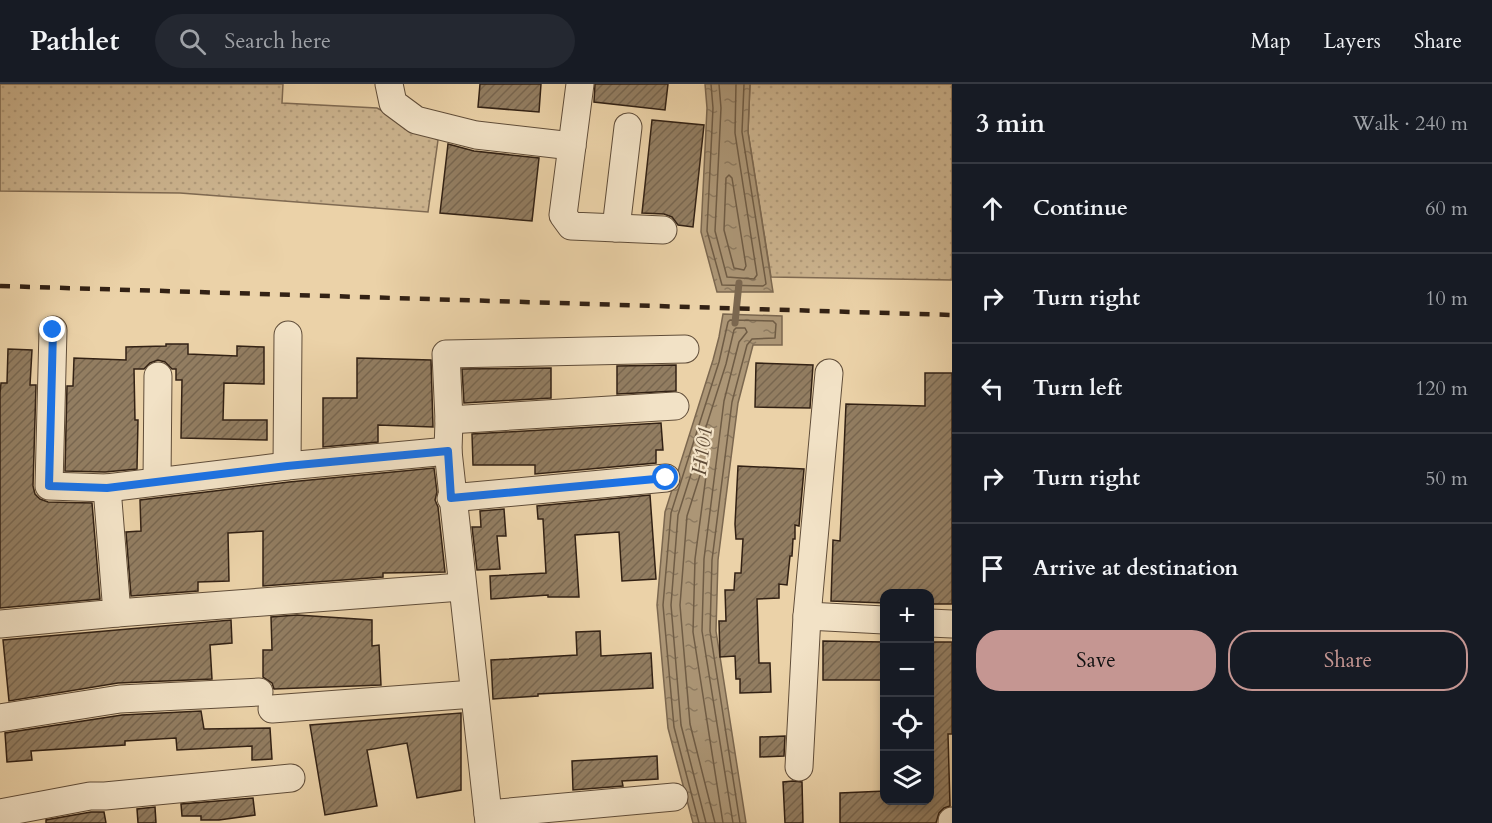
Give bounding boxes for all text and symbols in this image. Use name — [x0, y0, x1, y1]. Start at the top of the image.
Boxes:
search box — [155, 14, 575, 68]
text: Pathlet — [30, 22, 119, 60]
icon: search — [176, 25, 209, 58]
text: Search here — [224, 26, 331, 56]
text: Map — [1251, 27, 1291, 56]
text: Layers — [1324, 27, 1381, 56]
text: Share — [1414, 27, 1462, 56]
text: 3 min — [976, 106, 1045, 141]
text: Walk · 240 m — [1353, 110, 1468, 137]
icon: ahead — [976, 192, 1009, 225]
text: Continue — [1033, 193, 1128, 223]
text: 60 m — [1425, 195, 1468, 222]
icon: right — [976, 282, 1009, 315]
text: Turn right — [1033, 283, 1140, 313]
text: 10 m — [1425, 285, 1468, 312]
route end — [39, 316, 65, 342]
icon: left — [976, 372, 1009, 405]
text: Turn left — [1033, 373, 1122, 403]
text: 120 m — [1415, 375, 1468, 402]
water label: H101 — [685, 425, 720, 477]
icon: right — [976, 462, 1009, 495]
text: Turn right — [1033, 463, 1140, 493]
route start — [652, 464, 678, 490]
text: 50 m — [1425, 465, 1468, 492]
icon: arrive — [976, 552, 1009, 585]
text: Arrive at destination — [1033, 553, 1238, 583]
map controls — [880, 589, 934, 805]
button: + — [880, 589, 934, 643]
button: Save — [976, 630, 1216, 691]
button: Share — [1228, 630, 1468, 691]
button: − — [880, 643, 934, 697]
button: locate — [880, 697, 934, 751]
button: layers — [880, 751, 934, 805]

